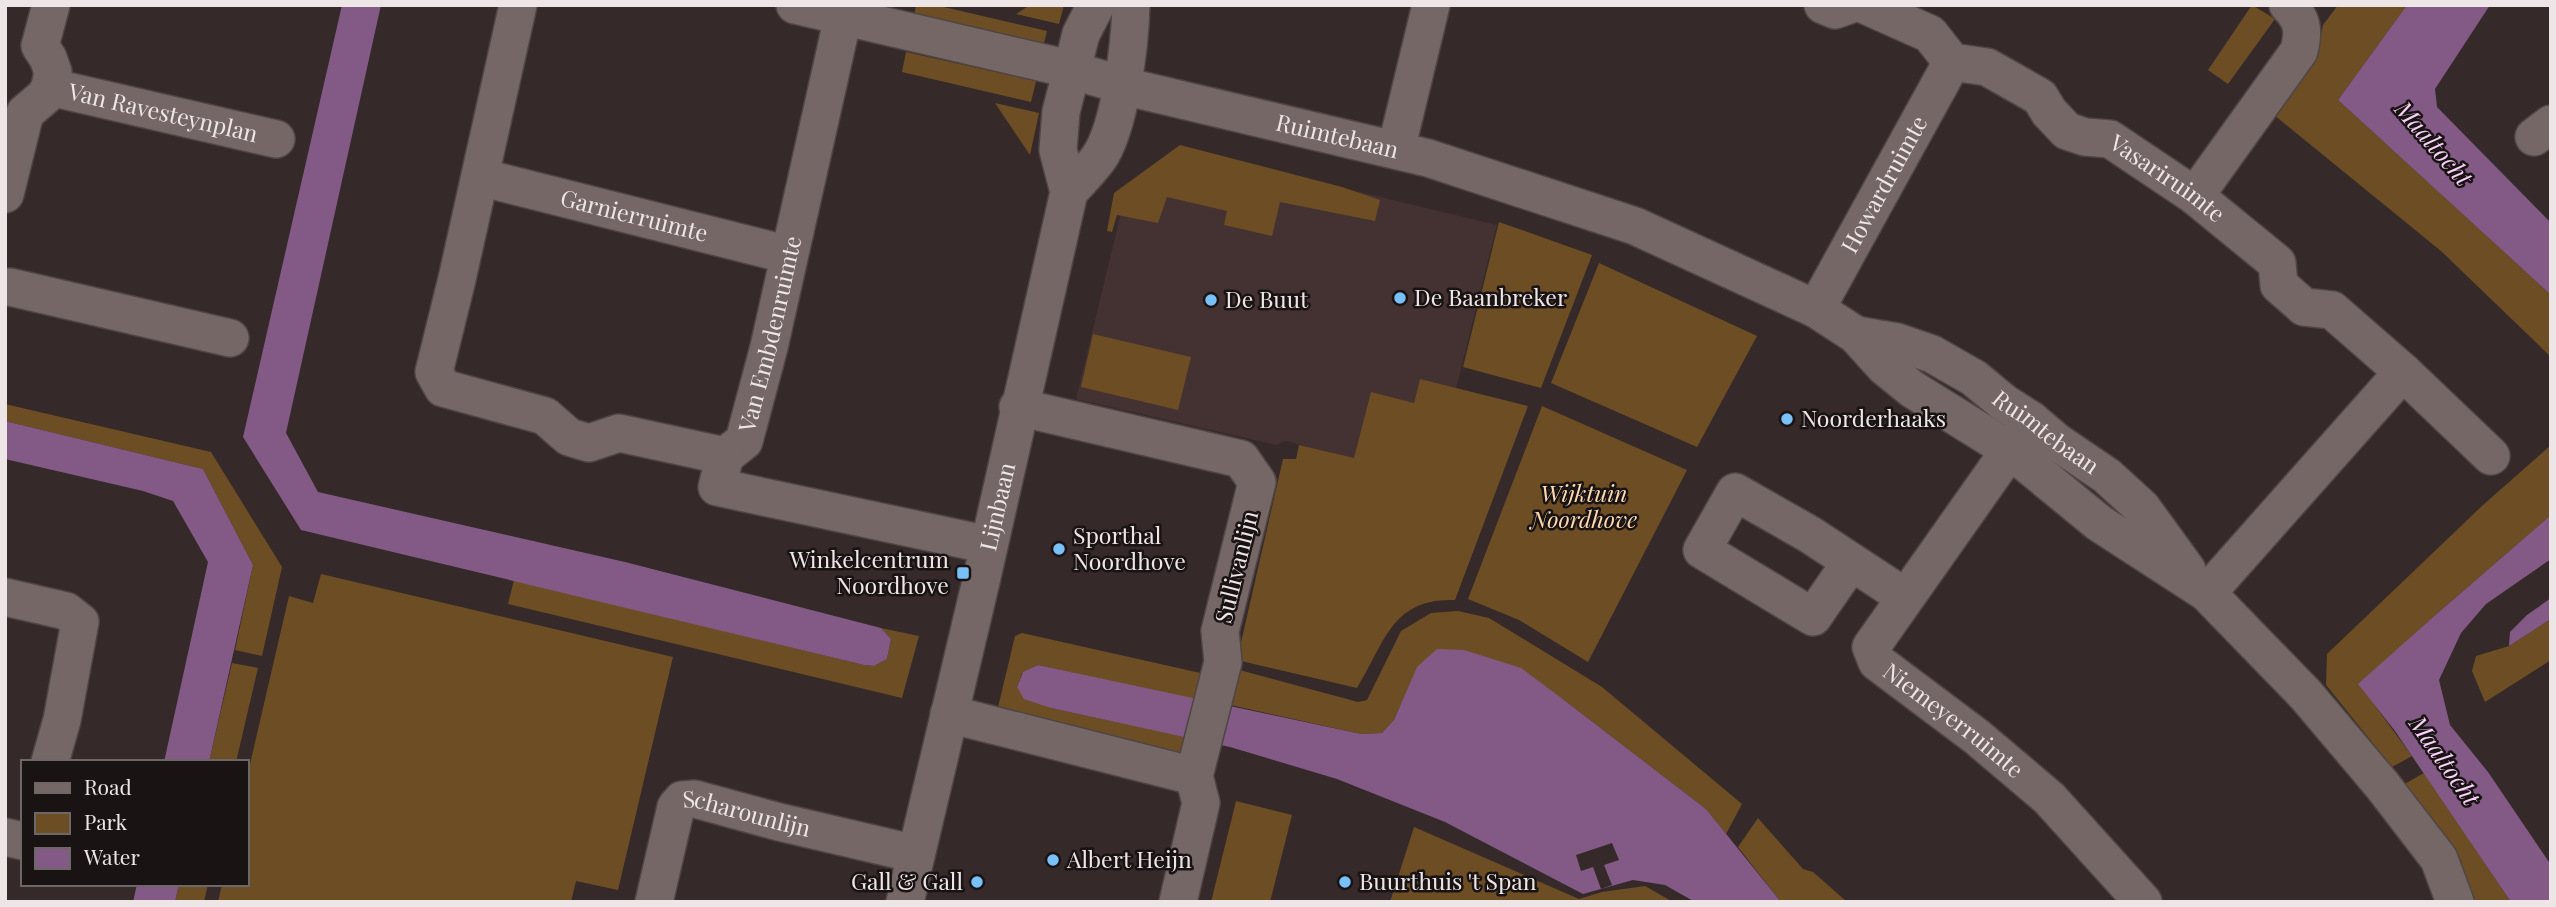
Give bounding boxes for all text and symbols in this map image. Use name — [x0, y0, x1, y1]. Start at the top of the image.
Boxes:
street label: Van Ravesteynplan — [65, 75, 261, 148]
water label: Maaltocht — [2388, 93, 2481, 193]
street label: Ruimtebaan — [1273, 106, 1402, 165]
street label: Howardruimte — [1833, 110, 1933, 258]
street label: Vasariruimte — [2103, 126, 2232, 228]
street label: Garnierruimte — [558, 181, 711, 248]
street label: Van Embdenruimte — [730, 233, 807, 436]
place label: De Baanbreker — [1414, 281, 1567, 312]
place label: De Buut — [1225, 283, 1309, 314]
marker: De Baanbreker — [1392, 290, 1408, 306]
marker: De Buut — [1203, 292, 1219, 308]
street label: Ruimtebaan — [1986, 382, 2106, 480]
place label: Noorderhaaks — [1801, 402, 1946, 433]
marker: Noorderhaaks — [1779, 411, 1795, 427]
street label: Lijnbaan — [971, 459, 1021, 554]
park label: Wijktuin Noordhove — [1529, 477, 1637, 534]
street label: Sullivanlijn — [1207, 507, 1265, 626]
place label: Sporthal Noordhove — [1073, 519, 1186, 576]
marker: Sporthal Noordhove — [1051, 541, 1067, 557]
place label: Winkelcentrum Noordhove — [789, 543, 950, 600]
marker: Winkelcentrum Noordhove — [955, 565, 971, 581]
street label: Niemeyerruimte — [1877, 655, 2031, 784]
water label: Maaltocht — [2402, 708, 2489, 812]
legend — [21, 760, 248, 886]
text: Road — [84, 772, 132, 800]
street label: Scharounlijn — [681, 782, 814, 843]
text: Park — [84, 807, 128, 835]
text: Water — [83, 842, 140, 870]
place label: Albert Heijn — [1066, 843, 1192, 874]
marker: Albert Heijn — [1045, 852, 1061, 868]
place label: Gall & Gall — [851, 865, 963, 896]
place label: Buurthuis 't Span — [1359, 865, 1537, 896]
marker: Gall & Gall — [969, 874, 985, 890]
marker: Buurthuis 't Span — [1337, 874, 1353, 890]

